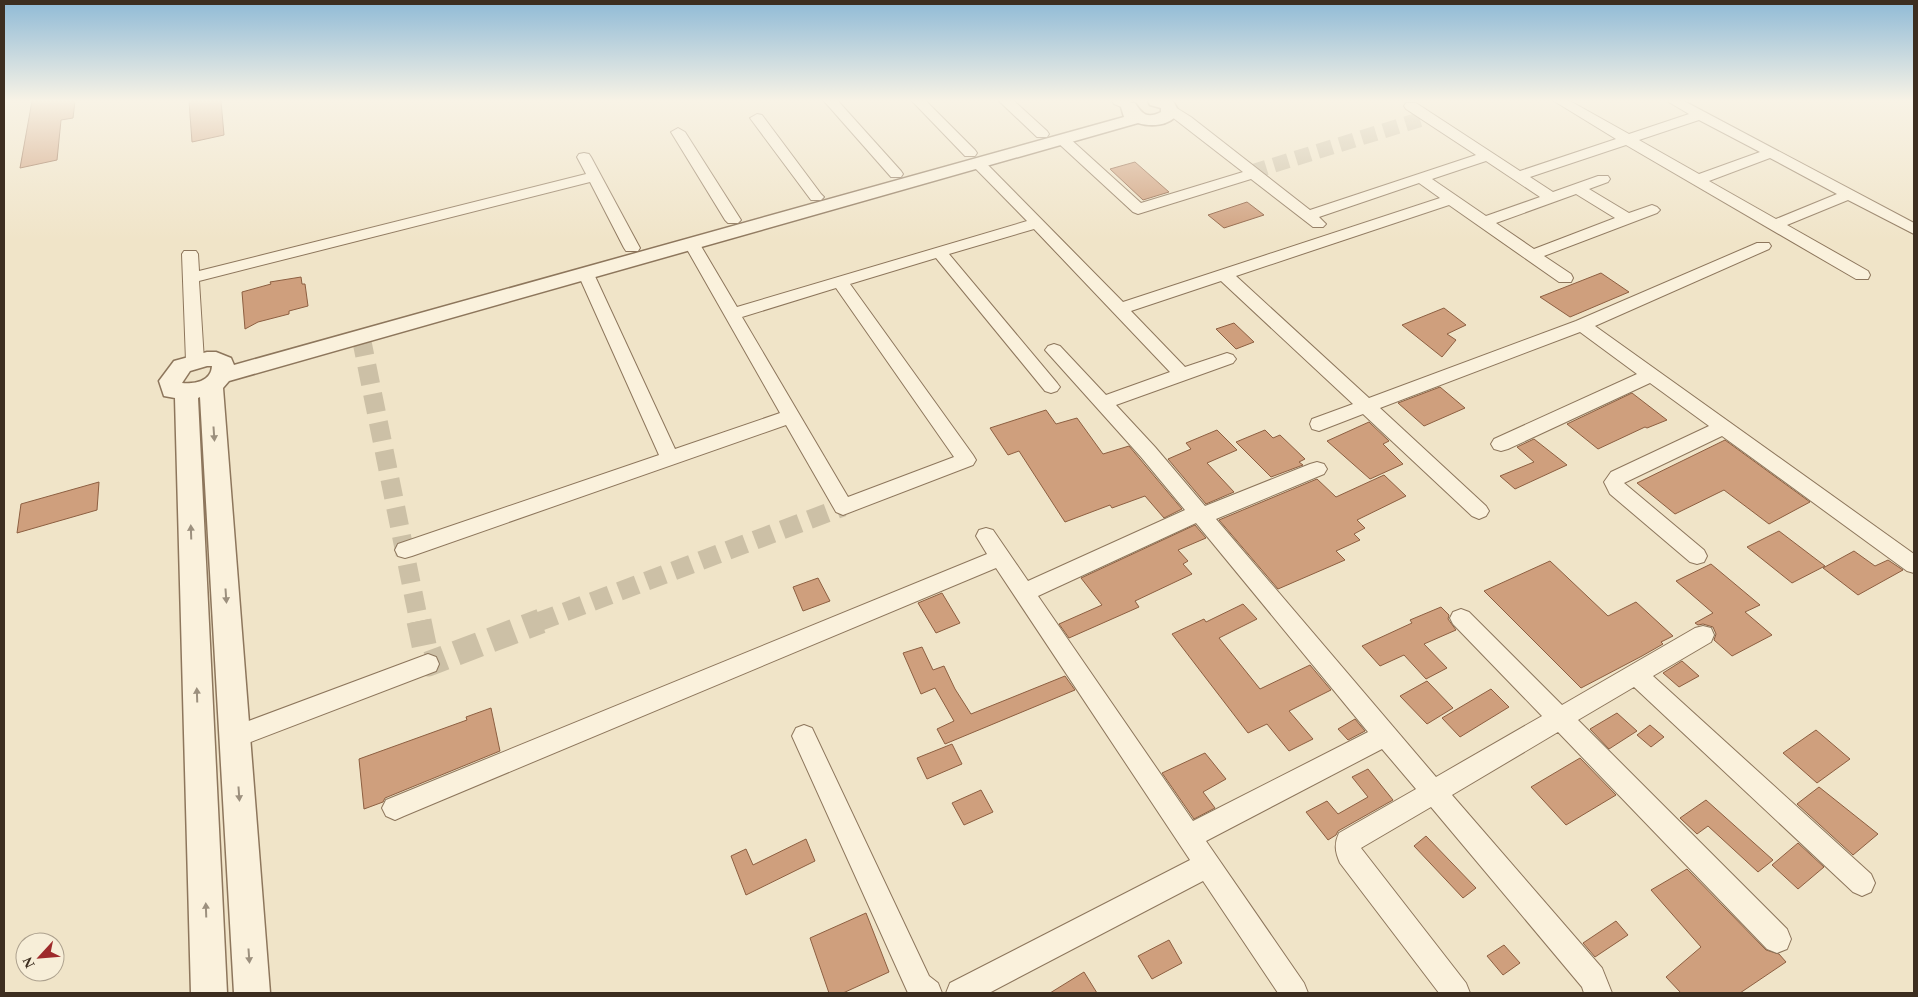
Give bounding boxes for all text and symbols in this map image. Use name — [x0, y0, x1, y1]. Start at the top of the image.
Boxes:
one-way arrow — [211, 427, 219, 443]
one-way arrow — [187, 524, 195, 540]
one-way arrow — [222, 589, 230, 605]
one-way arrow — [193, 686, 201, 702]
one-way arrow — [235, 786, 243, 802]
one-way arrow — [202, 901, 210, 917]
north arrow — [15, 932, 65, 982]
one-way arrow — [246, 948, 254, 964]
text: N — [20, 955, 38, 970]

